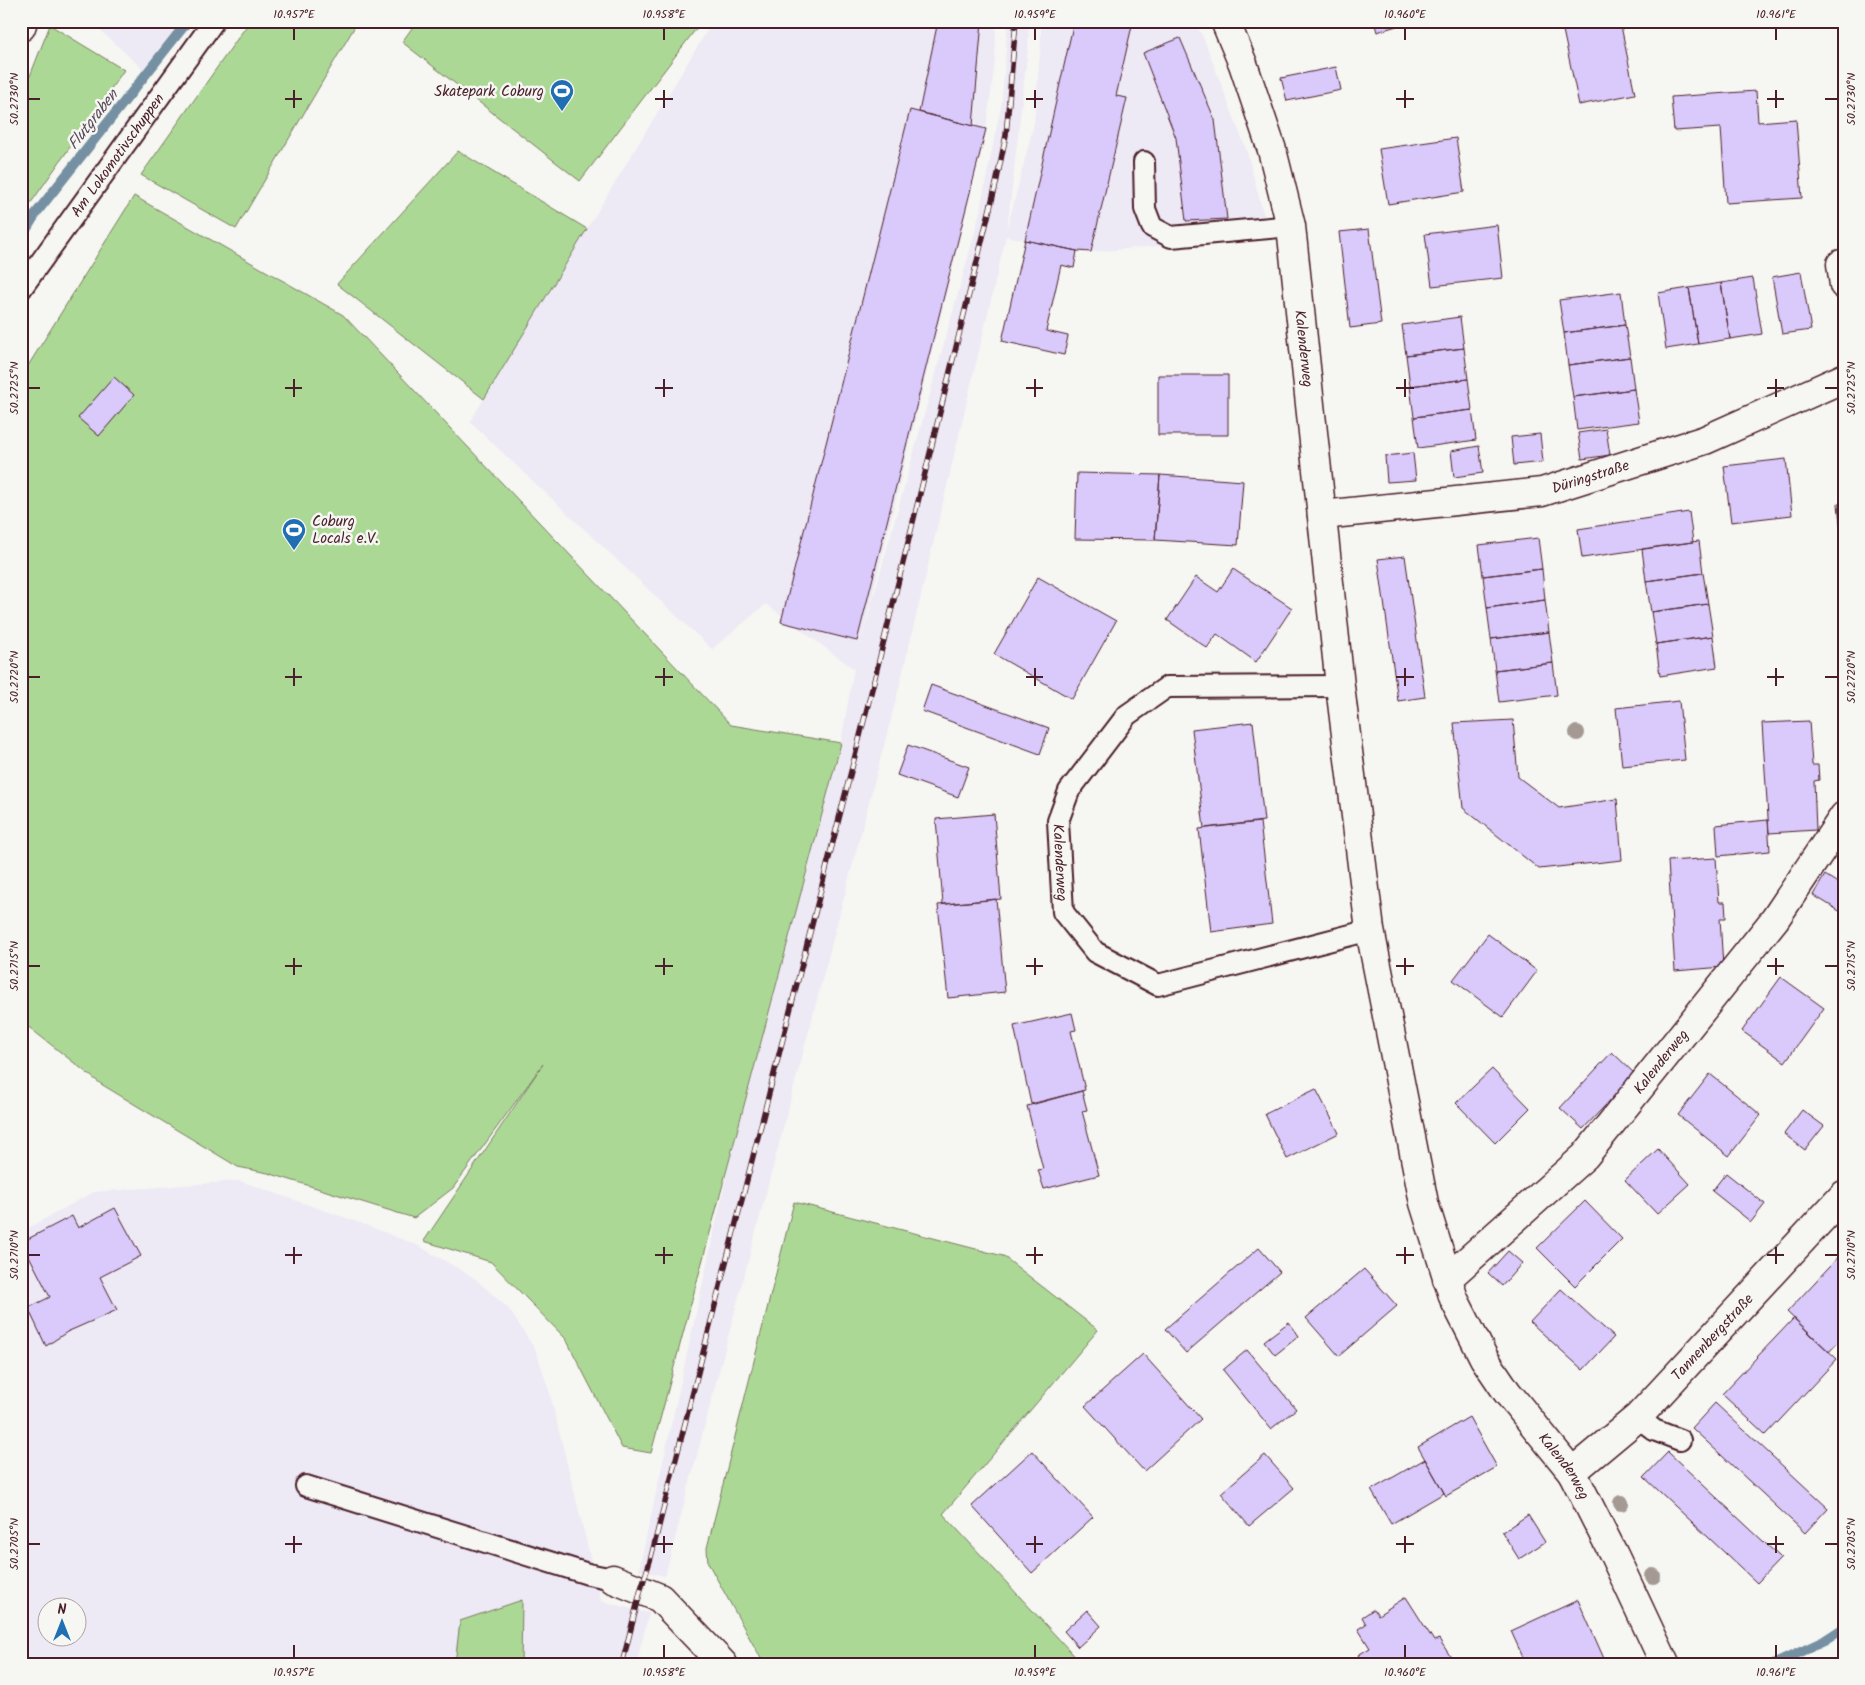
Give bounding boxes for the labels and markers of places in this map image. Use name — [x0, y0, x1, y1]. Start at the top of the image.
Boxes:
sports icon: Skatepark Coburg — [549, 78, 575, 112]
place label: Skatepark Coburg — [434, 80, 544, 104]
place label: Coburg Locals e.V. — [312, 510, 379, 551]
sports icon: Coburg Locals e.V. — [281, 517, 307, 551]

